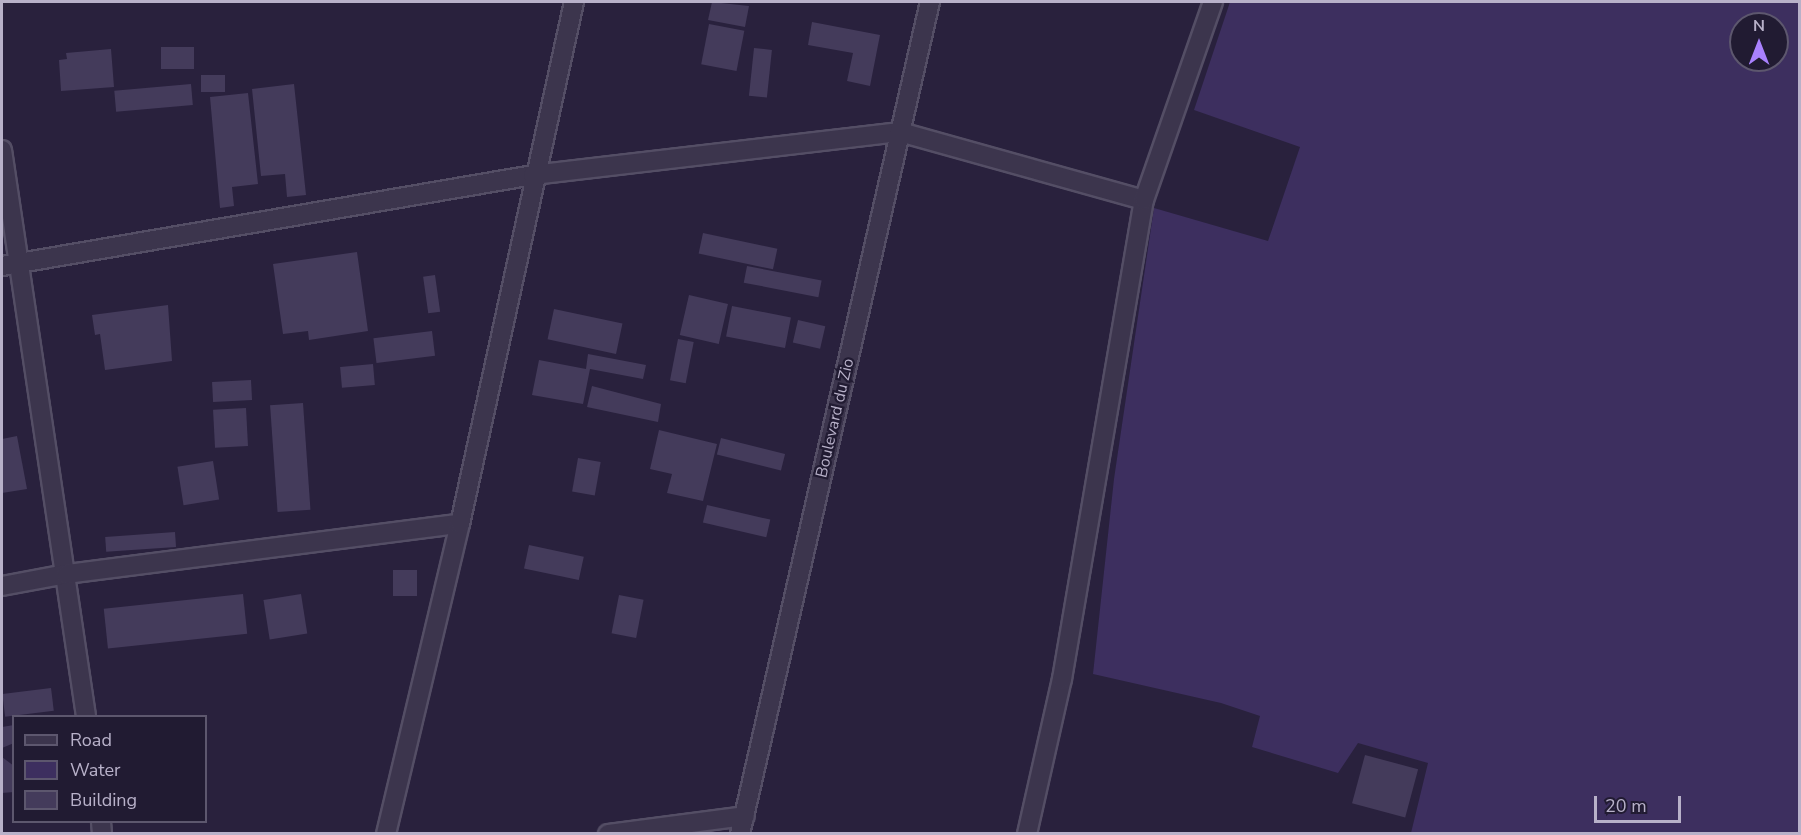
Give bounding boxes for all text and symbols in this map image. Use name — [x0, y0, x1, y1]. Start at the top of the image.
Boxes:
north arrow — [1729, 12, 1789, 72]
text: N — [1753, 15, 1765, 37]
street label: Boulevard du Zio — [812, 356, 858, 480]
legend — [12, 715, 207, 823]
text: Road — [70, 728, 112, 752]
text: Water — [70, 758, 121, 782]
scale bar — [1597, 784, 1684, 822]
text: Building — [70, 788, 137, 812]
text: 20 m — [1605, 794, 1647, 818]

